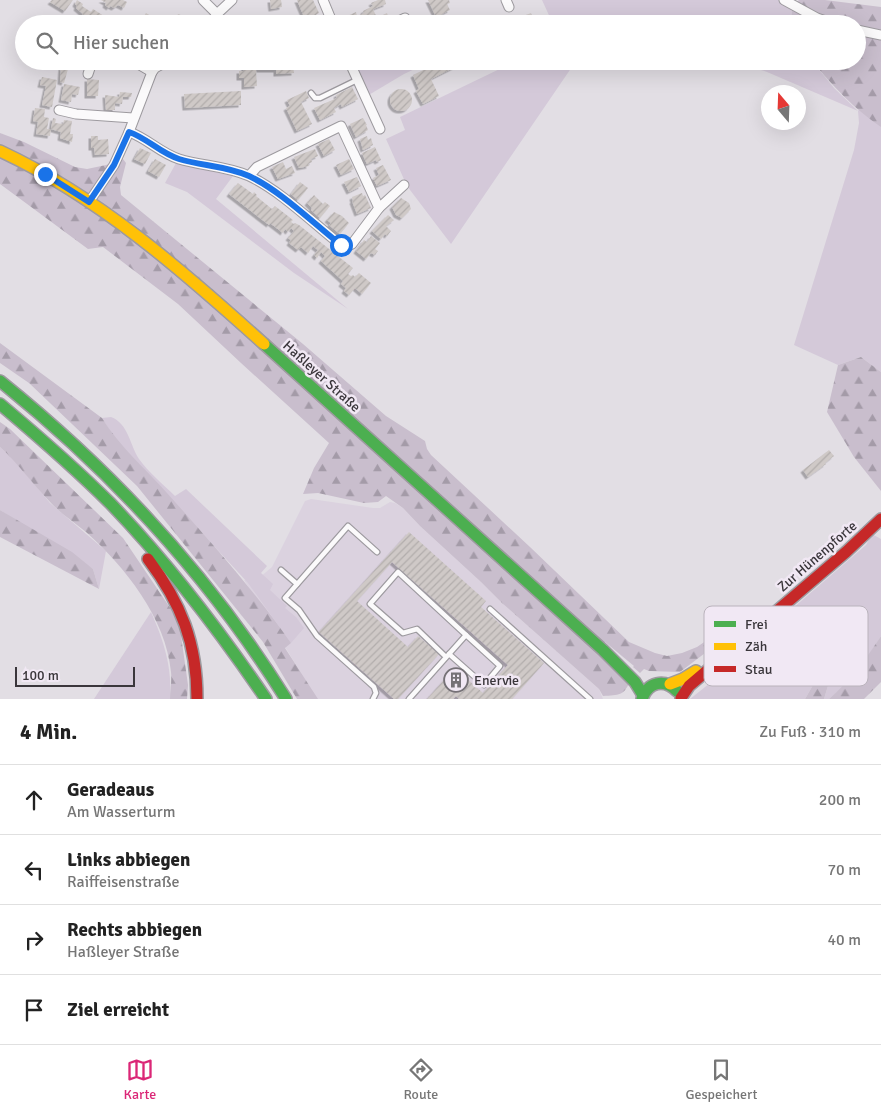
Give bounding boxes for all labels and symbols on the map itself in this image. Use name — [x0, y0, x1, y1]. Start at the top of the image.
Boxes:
north arrow — [761, 85, 806, 130]
route end — [34, 163, 57, 186]
route start — [330, 234, 353, 257]
street label: Haßleyer Straße — [279, 337, 364, 416]
street label: Zur Hünenpforte — [774, 517, 860, 595]
legend — [704, 606, 868, 686]
text: Frei — [745, 616, 768, 633]
text: Zäh — [745, 638, 767, 655]
text: Stau — [745, 661, 772, 678]
scale bar — [15, 664, 135, 687]
building icon: Enervie — [443, 667, 469, 693]
place label: Enervie — [474, 672, 519, 689]

